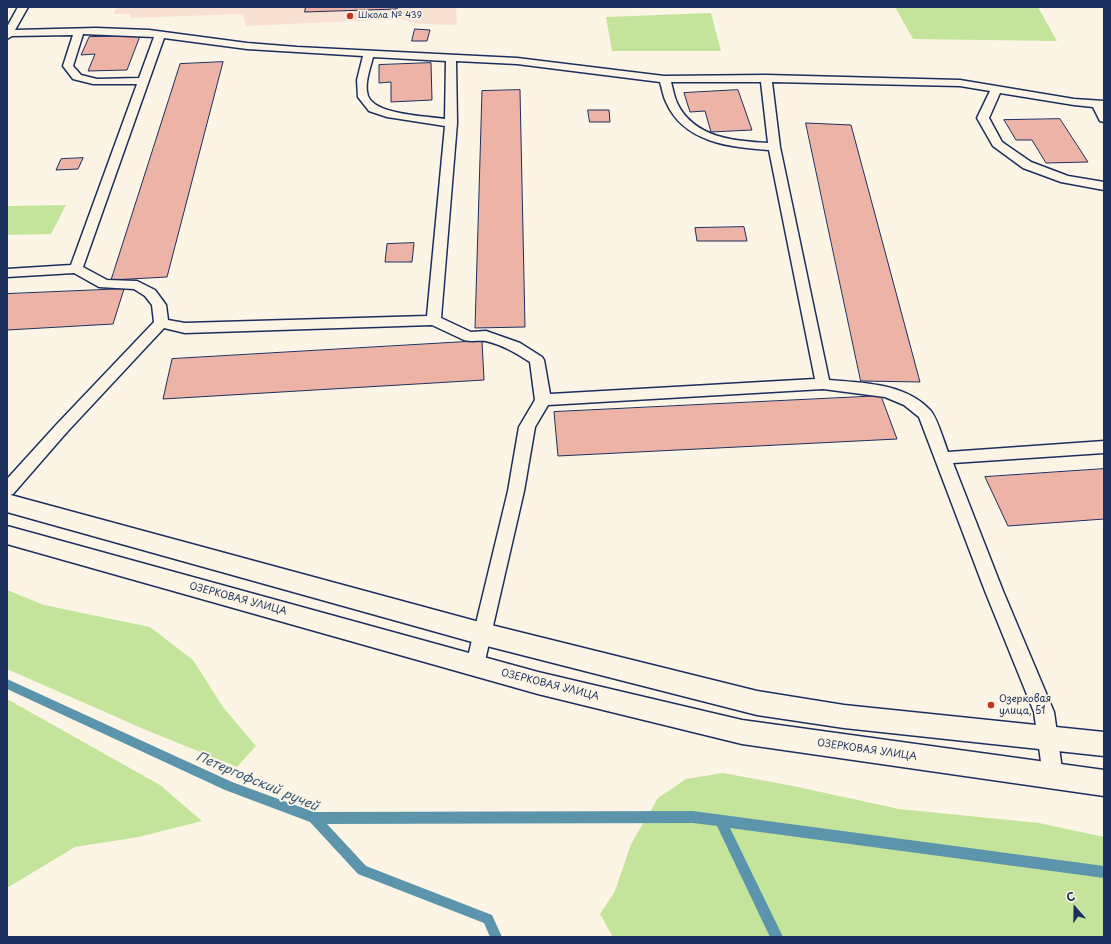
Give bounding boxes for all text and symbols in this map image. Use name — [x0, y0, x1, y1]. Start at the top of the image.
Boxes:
marker: Школа № 439 — [345, 11, 355, 21]
place label: Школа № 439 — [358, 11, 422, 21]
street label: ОЗЕРКОВАЯ УЛИЦА — [188, 580, 288, 618]
street label: ОЗЕРКОВАЯ УЛИЦА — [500, 667, 600, 703]
place label: Озерковая улица, 51 — [999, 693, 1051, 716]
marker: Озерковая улица, 51 — [986, 700, 996, 710]
street label: ОЗЕРКОВАЯ УЛИЦА — [816, 737, 918, 763]
water label: Петергофский ручей — [193, 749, 321, 815]
text: С — [1064, 887, 1078, 906]
north arrow — [1055, 888, 1095, 928]

